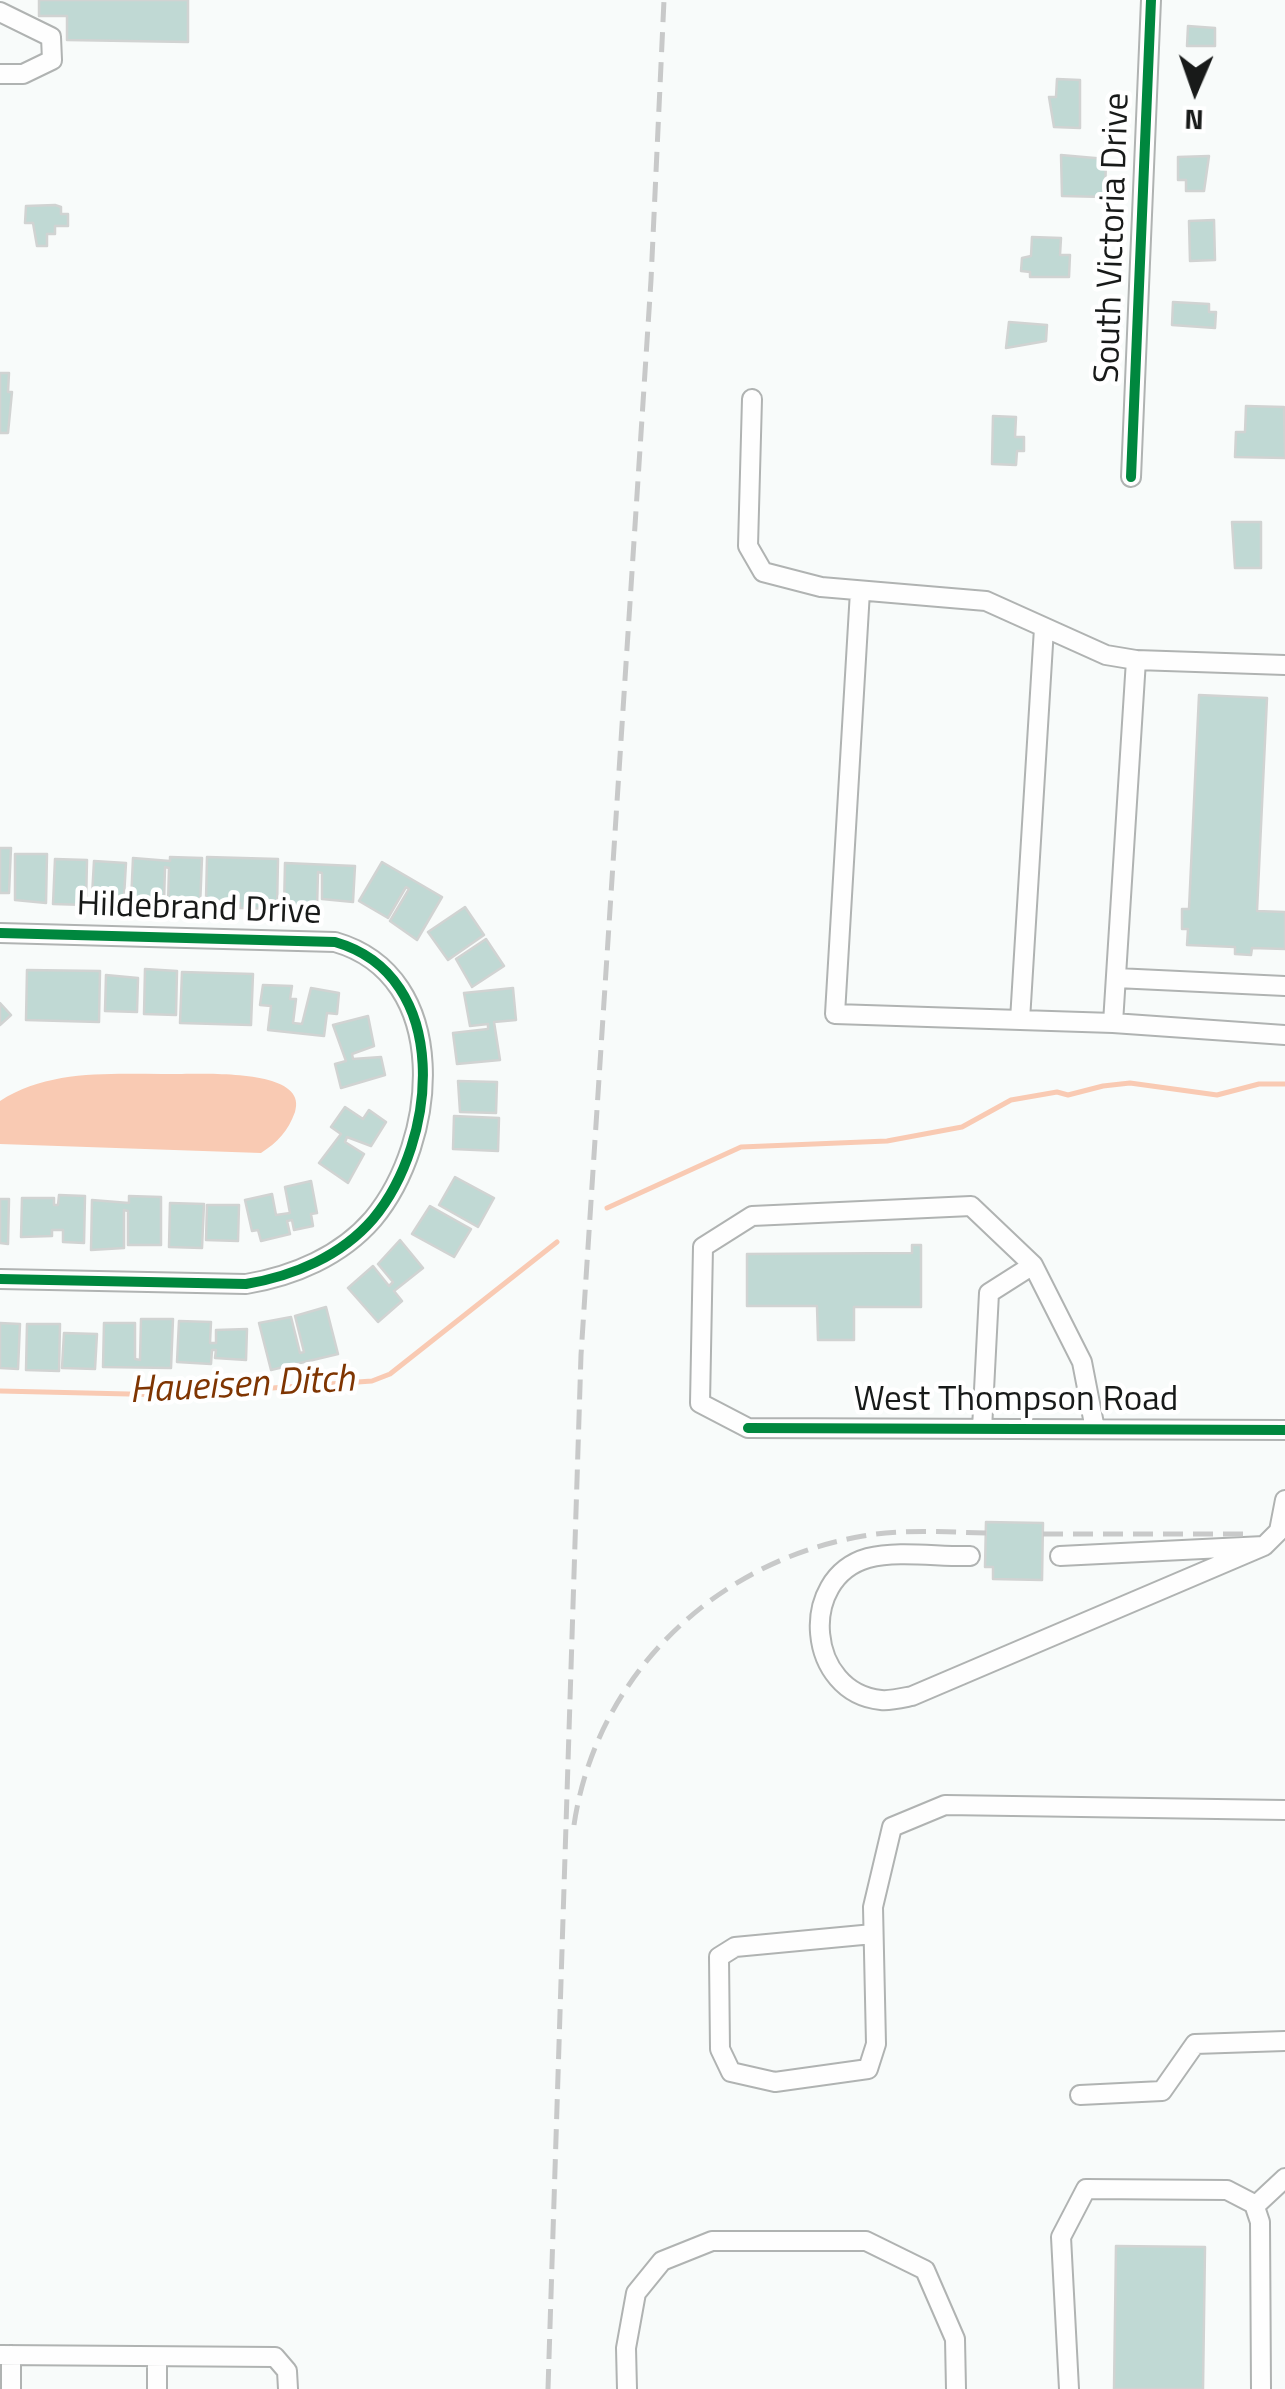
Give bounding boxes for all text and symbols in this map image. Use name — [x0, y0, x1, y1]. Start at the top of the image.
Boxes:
north arrow — [1145, 40, 1245, 140]
street label: South Victoria Drive — [1088, 92, 1140, 384]
text: N — [1183, 99, 1204, 142]
street label: Hildebrand Drive — [76, 885, 322, 935]
water label: Haueisen Ditch — [128, 1358, 356, 1416]
street label: West Thompson Road — [854, 1380, 1178, 1422]

